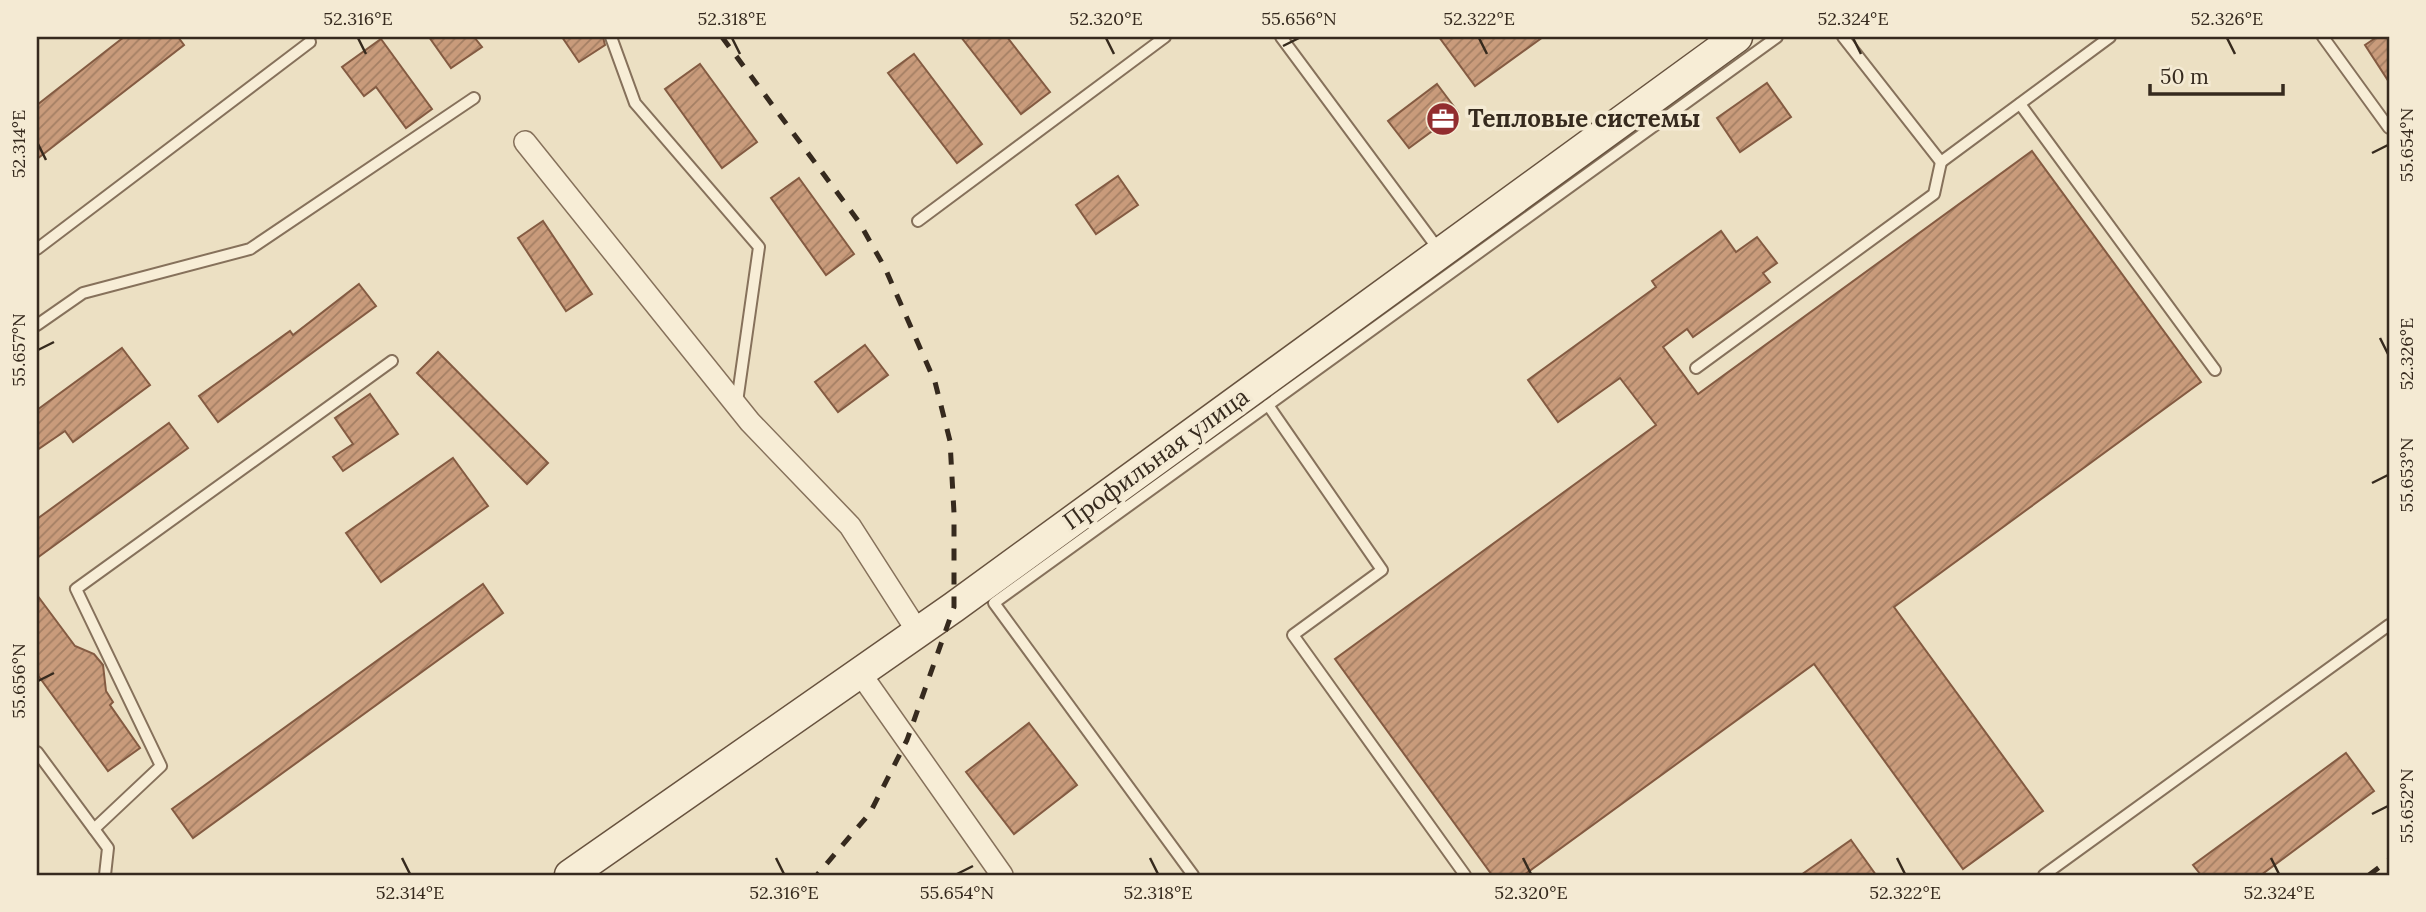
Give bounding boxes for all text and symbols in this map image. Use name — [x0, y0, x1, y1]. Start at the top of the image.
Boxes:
text: 52.316°E — [323, 7, 393, 30]
text: 52.318°E — [697, 7, 767, 30]
text: 52.320°E — [1069, 7, 1143, 30]
text: 55.656°N — [1261, 7, 1337, 30]
text: 52.322°E — [1443, 7, 1515, 30]
text: 52.324°E — [1817, 7, 1889, 30]
text: 52.326°E — [2191, 7, 2263, 30]
scale bar — [2150, 52, 2282, 96]
text: 50 m — [2160, 63, 2209, 90]
office icon: Тепловые системы — [1424, 100, 1462, 138]
place label: Тепловые системы — [1468, 103, 1700, 134]
text: 55.654°N — [2395, 108, 2418, 182]
text: 52.314°E — [7, 110, 30, 178]
text: 55.657°N — [7, 313, 30, 387]
text: 52.326°E — [2395, 318, 2418, 390]
street label: Профильная улица — [1057, 381, 1255, 537]
text: 55.653°N — [2395, 437, 2418, 513]
text: 55.656°N — [7, 643, 30, 719]
text: 55.652°N — [2395, 769, 2418, 843]
text: 52.314°E — [376, 881, 444, 904]
text: 52.316°E — [749, 881, 819, 904]
text: 55.654°N — [920, 881, 994, 904]
text: 52.318°E — [1123, 881, 1193, 904]
text: 52.320°E — [1494, 881, 1568, 904]
text: 52.322°E — [1869, 881, 1941, 904]
text: 52.324°E — [2243, 881, 2315, 904]

